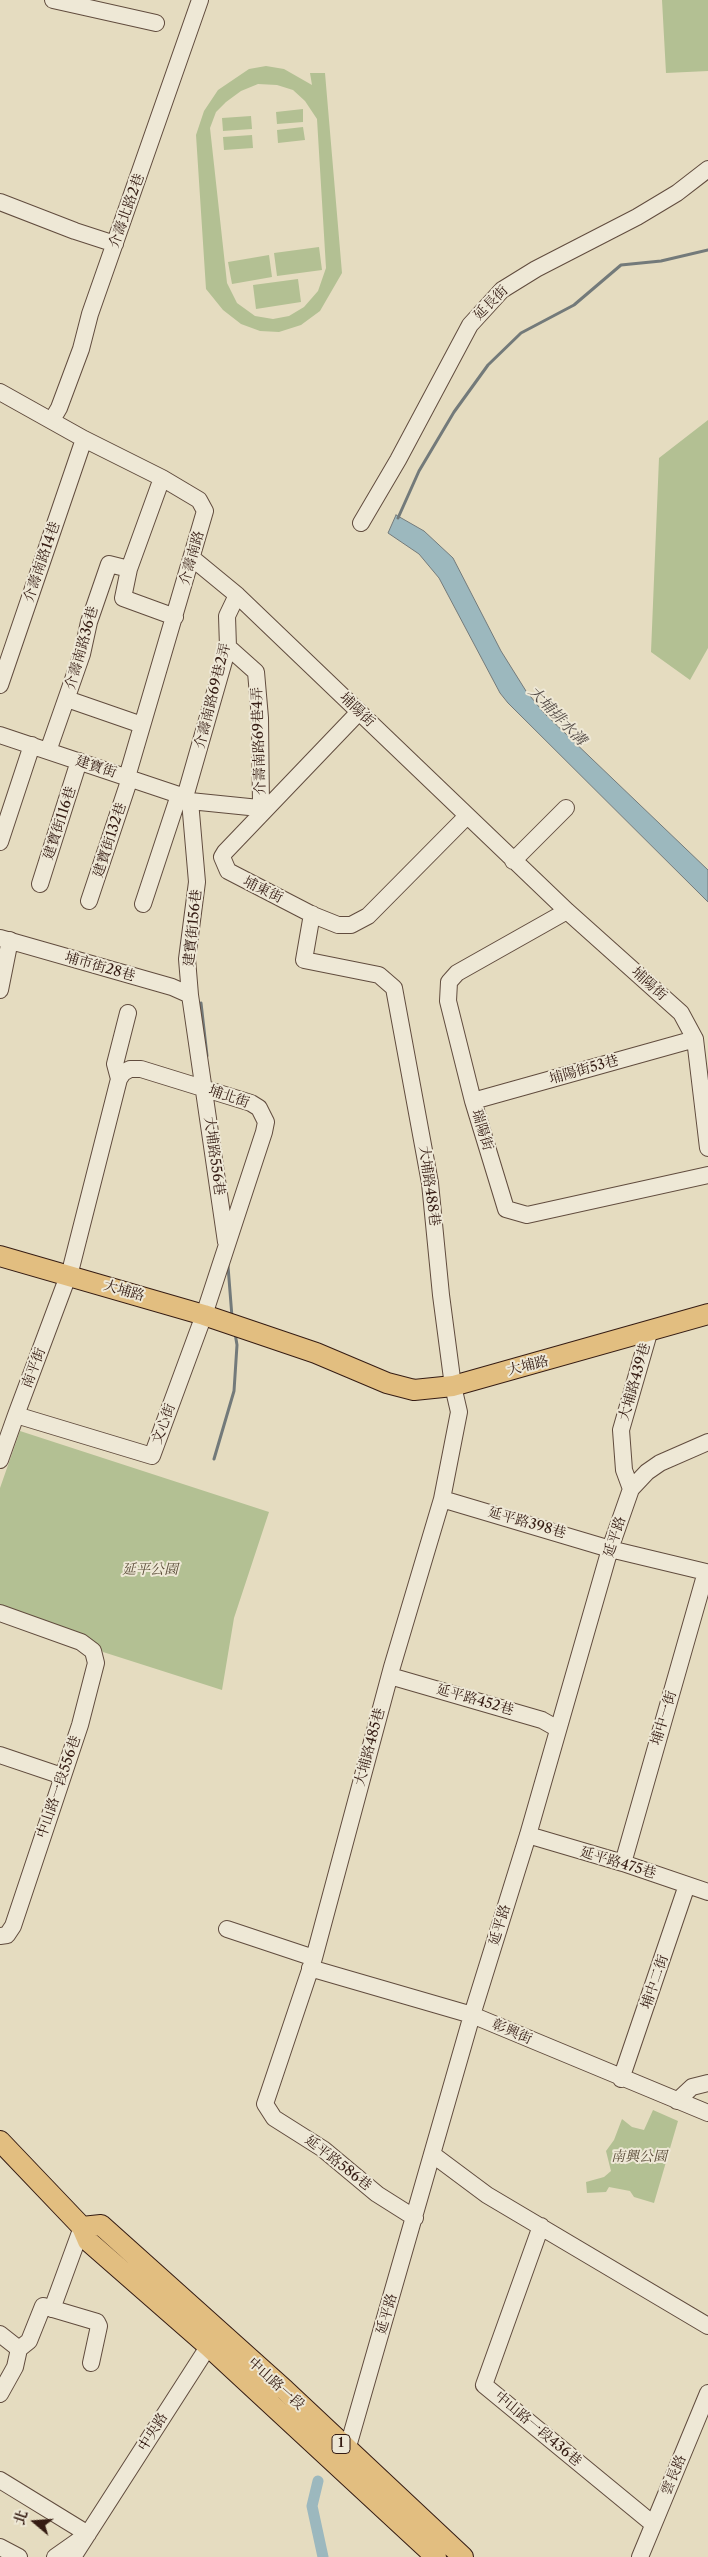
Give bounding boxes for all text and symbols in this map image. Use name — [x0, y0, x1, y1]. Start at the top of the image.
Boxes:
street label: 介壽北路2巷 — [106, 171, 148, 251]
street label: 延長街 — [470, 282, 512, 324]
street label: 介壽南路14巷 — [20, 520, 64, 604]
street label: 介壽南路 — [176, 529, 208, 587]
street label: 介壽南路36巷 — [62, 604, 102, 692]
street label: 介壽南路69巷2弄 — [192, 641, 234, 751]
water label: 大埔排水溝 — [524, 683, 590, 749]
street label: 介壽南路69巷4弄 — [249, 686, 269, 796]
street label: 埔陽街 — [336, 689, 378, 731]
street label: 建寶街 — [73, 753, 119, 781]
street label: 建寶街116巷 — [40, 784, 80, 862]
street label: 建寶街132巷 — [90, 800, 130, 880]
street label: 埔東街 — [240, 873, 286, 907]
street label: 建寶街156巷 — [181, 888, 205, 968]
street label: 埔市街28巷 — [63, 949, 137, 985]
street label: 埔陽街 — [628, 964, 670, 1004]
street label: 埔陽街53巷 — [547, 1052, 621, 1088]
street label: 埔北街 — [206, 1082, 252, 1112]
street label: 瑞陽街 — [468, 1107, 496, 1153]
street label: 大埔路556巷 — [200, 1116, 228, 1196]
street label: 大埔路488巷 — [415, 1145, 443, 1227]
street label: 大埔路 — [101, 1277, 147, 1305]
street label: 大埔路439巷 — [616, 1341, 654, 1423]
street label: 南平街 — [19, 1345, 49, 1391]
street label: 大埔路 — [506, 1353, 550, 1379]
street label: 文心街 — [149, 1401, 179, 1447]
street label: 延平路398巷 — [486, 1504, 568, 1542]
street label: 延平路 — [601, 1514, 629, 1560]
park label: 延平公園 — [122, 1562, 178, 1578]
street label: 延平路452巷 — [434, 1681, 516, 1719]
street label: 埔中一街 — [648, 1689, 680, 1747]
street label: 大埔路485巷 — [352, 1706, 388, 1788]
street label: 中山路一段556巷 — [34, 1733, 84, 1841]
street label: 延平路475巷 — [578, 1843, 658, 1883]
street label: 延平路 — [486, 1902, 514, 1948]
street label: 埔中二街 — [638, 1953, 672, 2011]
street label: 彰興街 — [489, 2016, 535, 2048]
street label: 延平路586巷 — [301, 2132, 375, 2194]
park label: 南興公園 — [611, 2149, 667, 2165]
street label: 延平路 — [373, 2291, 401, 2337]
street label: 中山路一段 — [244, 2354, 308, 2414]
street label: 中山路一段436巷 — [491, 2388, 585, 2470]
street label: 中央路 — [135, 2410, 171, 2454]
road number: 1 — [332, 2434, 350, 2454]
street label: 雲長路 — [658, 2452, 690, 2498]
north arrow — [10, 2497, 60, 2547]
text: 北 — [10, 2508, 31, 2527]

